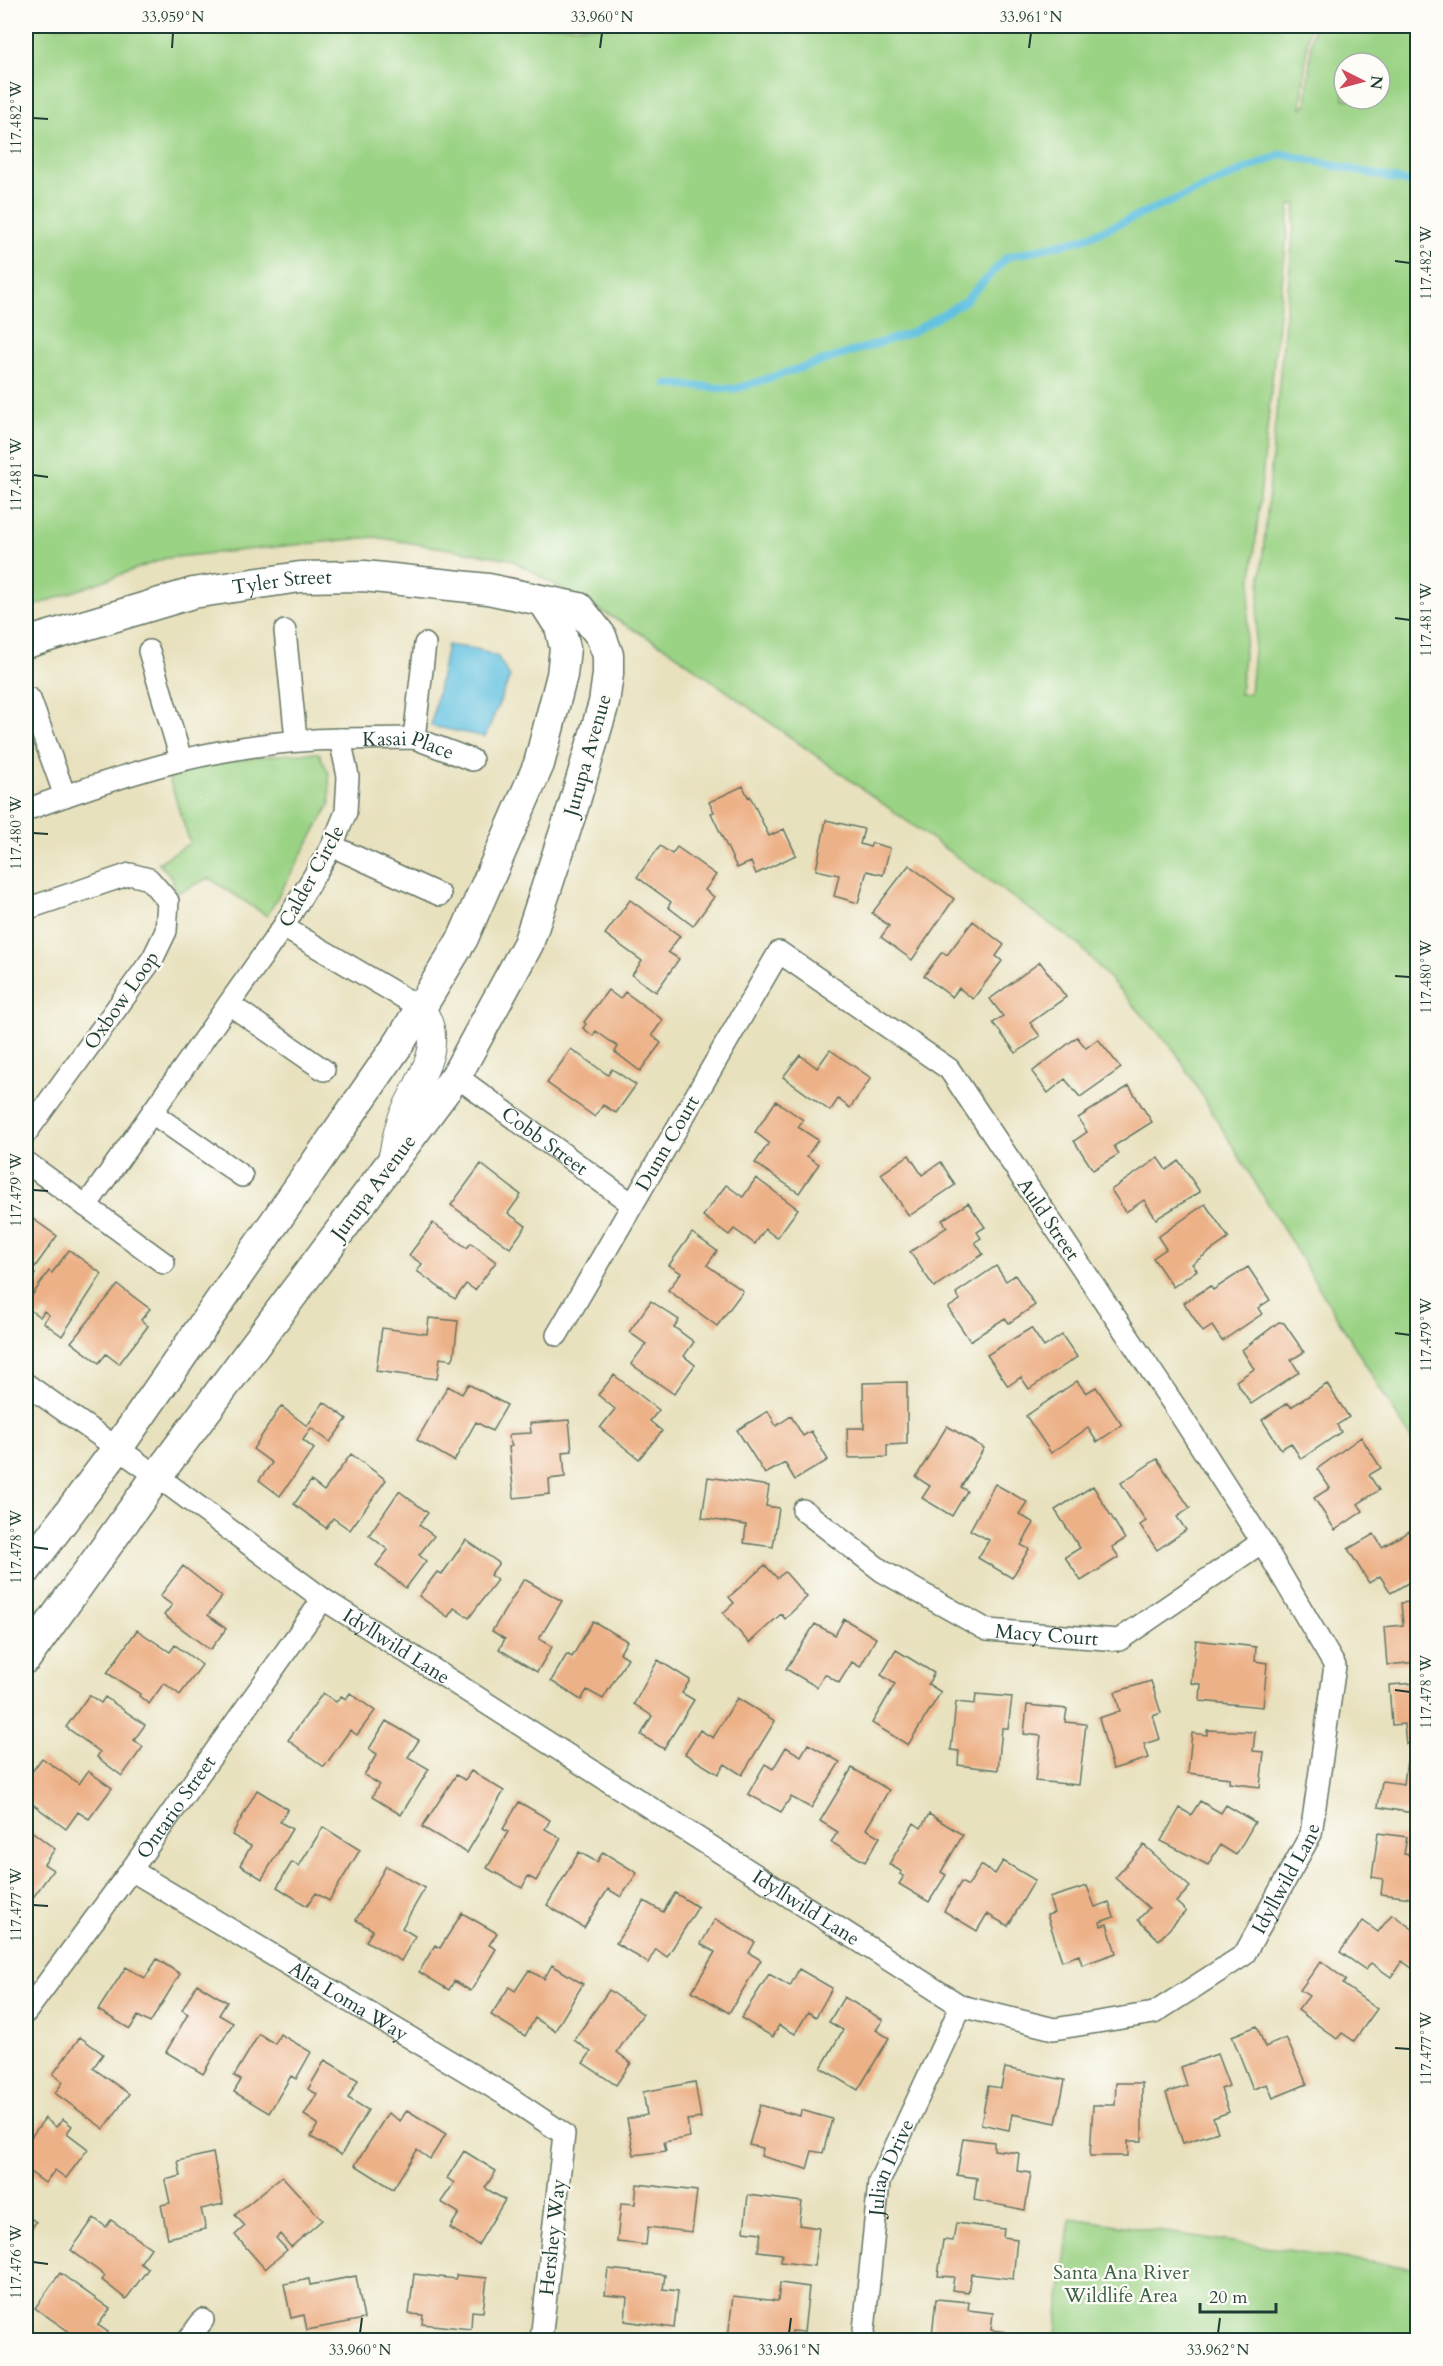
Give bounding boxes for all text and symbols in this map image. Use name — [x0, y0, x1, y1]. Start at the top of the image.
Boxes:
text: 33.959°N — [142, 7, 205, 27]
text: 33.960°N — [571, 7, 634, 27]
text: 33.961°N — [1000, 7, 1063, 27]
north arrow — [1332, 51, 1392, 111]
text: N — [1364, 74, 1388, 91]
text: 117.482°W — [6, 80, 26, 155]
text: 117.482°W — [1416, 225, 1436, 300]
text: 117.481°W — [6, 437, 26, 512]
street label: Tyler Street — [230, 563, 333, 601]
text: 117.481°W — [1416, 582, 1436, 657]
street label: Jurupa Avenue — [556, 691, 618, 822]
street label: Kasai Place — [362, 725, 458, 766]
text: 117.480°W — [6, 795, 26, 870]
street label: Calder Circle — [272, 820, 351, 932]
text: 117.480°W — [1416, 939, 1436, 1014]
street label: Oxbow Loop — [78, 946, 165, 1055]
street label: Dunn Court — [629, 1090, 706, 1196]
street label: Cobb Street — [496, 1100, 594, 1182]
street label: Jurupa Avenue — [323, 1129, 422, 1248]
text: 117.479°W — [6, 1152, 26, 1227]
street label: Auld Street — [1011, 1173, 1087, 1267]
text: 117.479°W — [1416, 1297, 1436, 1372]
text: 117.478°W — [6, 1509, 26, 1584]
street label: Idyllwild Lane — [338, 1602, 455, 1691]
street label: Macy Court — [994, 1618, 1100, 1652]
text: 117.478°W — [1416, 1654, 1436, 1729]
street label: Ontario Street — [130, 1749, 223, 1864]
street label: Idyllwild Lane — [1245, 1822, 1326, 1939]
street label: Idyllwild Lane — [747, 1863, 865, 1952]
text: 117.477°W — [6, 1867, 26, 1942]
street label: Alta Loma Way — [284, 1955, 414, 2048]
text: 117.477°W — [1416, 2011, 1436, 2086]
street label: Julian Drive — [862, 2115, 921, 2220]
street label: Hershey Way — [533, 2177, 572, 2297]
text: 117.476°W — [6, 2224, 26, 2299]
park label: Santa Ana River Wildlife Area — [1053, 2259, 1190, 2309]
scale bar — [1200, 2276, 1276, 2314]
text: 20 m — [1209, 2285, 1248, 2310]
text: 33.960°N — [329, 2340, 392, 2360]
text: 33.961°N — [758, 2340, 821, 2360]
text: 33.962°N — [1187, 2340, 1250, 2360]

